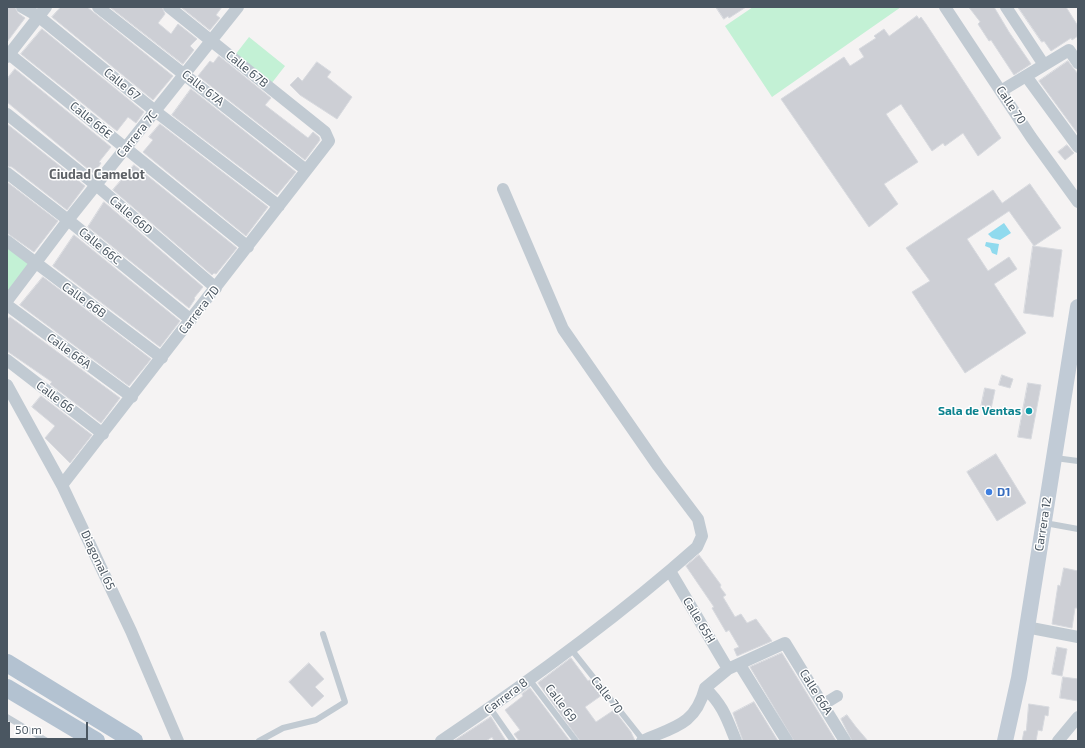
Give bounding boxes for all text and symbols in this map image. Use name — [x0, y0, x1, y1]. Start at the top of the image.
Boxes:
street label: Calle 67B — [223, 48, 271, 90]
street label: Calle 67 — [101, 65, 143, 103]
street label: Calle 67A — [179, 67, 227, 109]
street label: Calle 70 — [993, 83, 1029, 127]
street label: Calle 66E — [67, 99, 115, 141]
street label: Carrera 7C — [114, 108, 160, 160]
district label: Ciudad Camelot — [49, 167, 145, 183]
street label: Calle 66D — [107, 193, 155, 237]
street label: Calle 66C — [76, 225, 124, 267]
street label: Calle 66B — [59, 279, 109, 321]
street label: Carrera 7D — [176, 283, 222, 337]
street label: Calle 66A — [44, 330, 94, 372]
street label: Calle 66 — [33, 378, 77, 416]
place label: Sala de Ventas — [938, 404, 1021, 418]
marker: Sala de Ventas — [1024, 406, 1034, 416]
place label: D1 — [997, 485, 1010, 499]
marker: D1 — [984, 487, 994, 497]
street label: Carrera 12 — [1032, 496, 1054, 552]
street label: Diagonal 65 — [78, 528, 118, 592]
street label: Calle 65H — [680, 594, 718, 646]
street label: Calle 66A — [796, 667, 836, 717]
street label: Calle 70 — [588, 674, 626, 716]
street label: Carrera 8 — [481, 675, 531, 717]
street label: Calle 69 — [542, 681, 580, 725]
scale bar — [10, 714, 90, 740]
text: 50 m — [15, 722, 42, 736]

